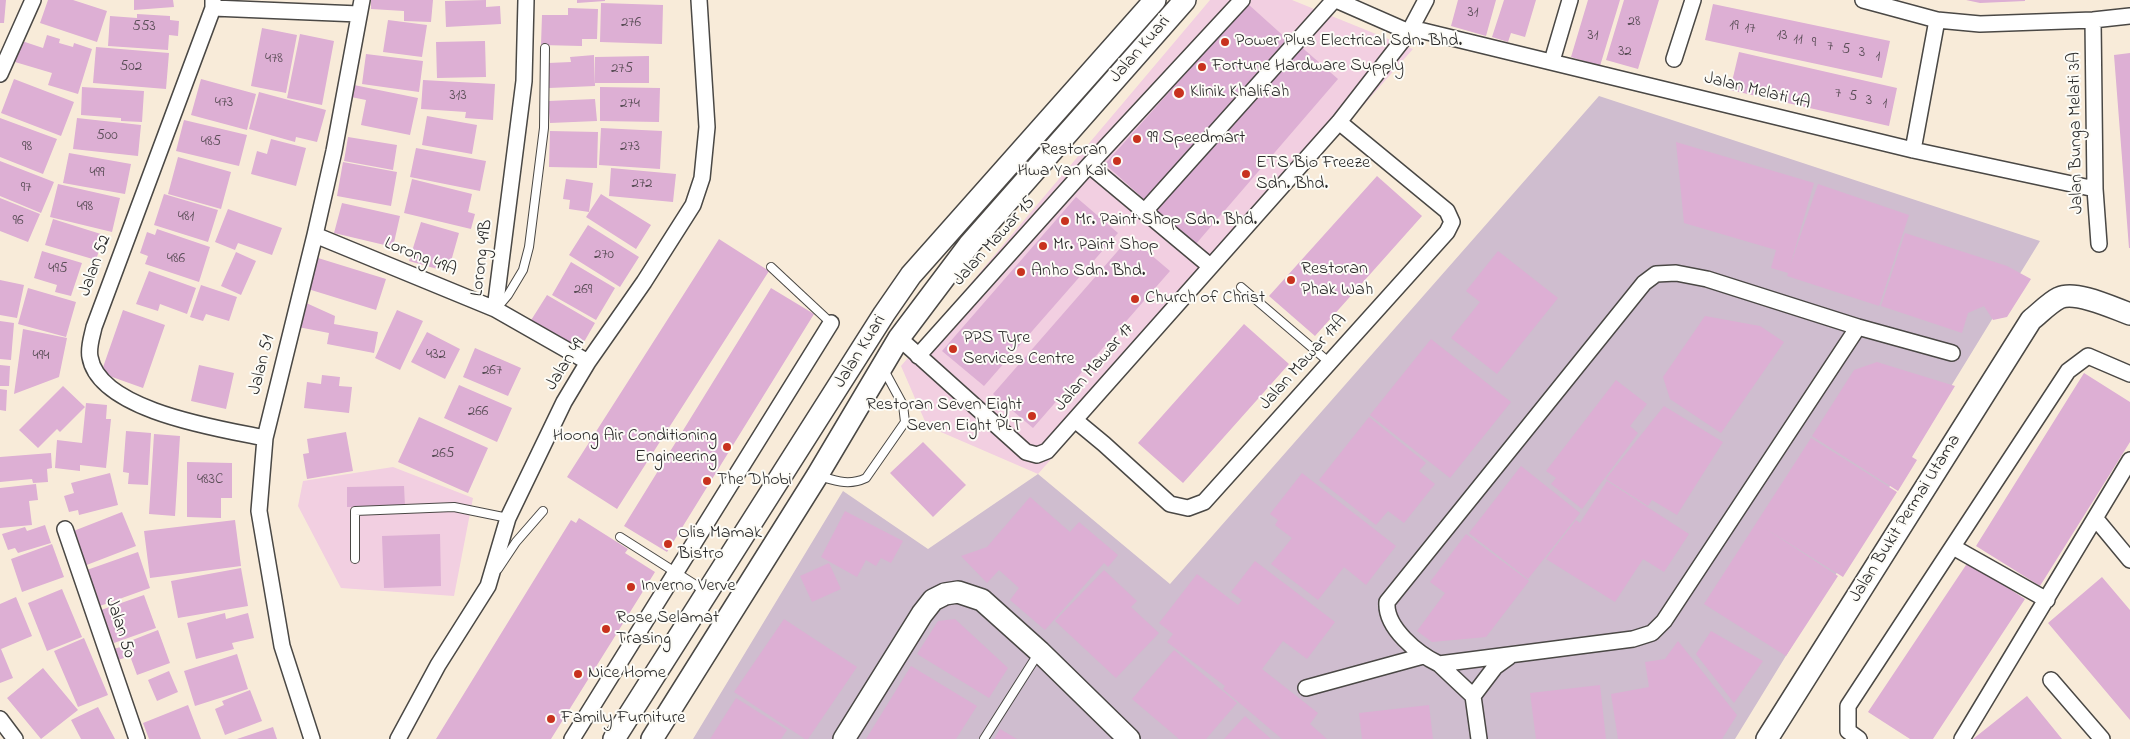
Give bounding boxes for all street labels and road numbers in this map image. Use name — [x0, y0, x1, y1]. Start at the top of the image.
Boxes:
street label: Jalan Kuari — [1106, 12, 1176, 88]
street label: Jalan Bunga Melati 3A — [2065, 52, 2089, 214]
street label: Jalan Melati 4A — [1702, 68, 1812, 116]
street label: Jalan Mawar 15 — [949, 193, 1041, 291]
street label: Lorong 49B — [468, 218, 498, 298]
street label: Jalan 52 — [75, 232, 117, 300]
street label: Lorong 49A — [381, 234, 459, 282]
street label: Jalan Kuari — [830, 311, 892, 393]
street label: Jalan Mawar 17A — [1255, 311, 1353, 415]
street label: Jalan Mawar 17 — [1051, 319, 1139, 417]
street label: Jalan 51 — [245, 333, 281, 397]
street label: Jalan 49 — [542, 335, 590, 395]
street label: Jalan Bukit Permai Utama — [1845, 431, 1967, 607]
street label: Jalan 50 — [99, 595, 139, 661]

